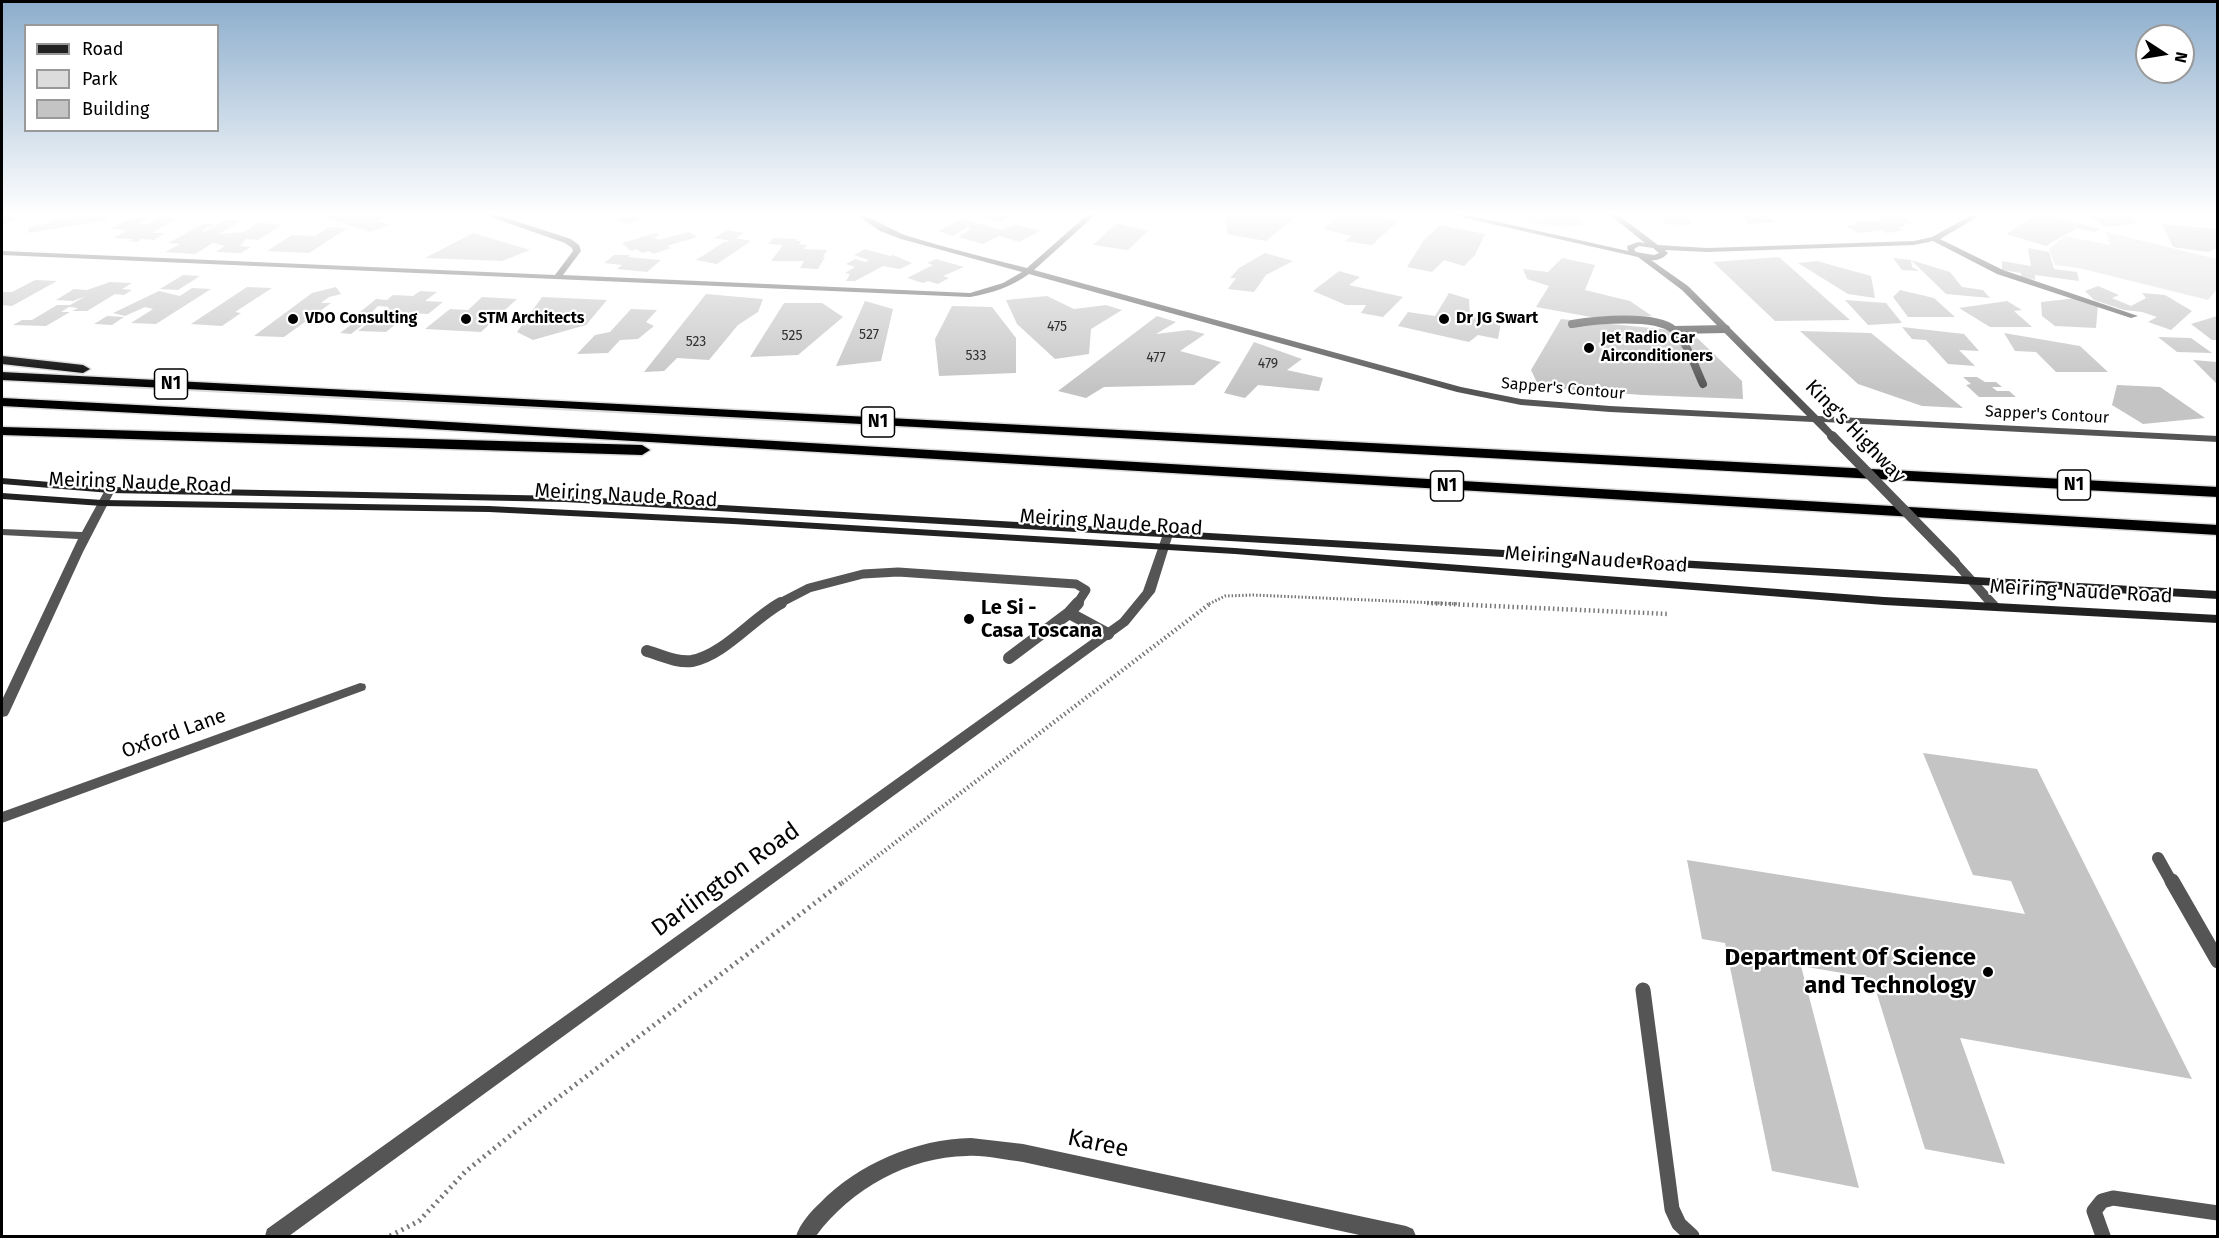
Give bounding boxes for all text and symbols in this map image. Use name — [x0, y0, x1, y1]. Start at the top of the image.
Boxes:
legend — [24, 24, 219, 132]
north arrow — [2135, 24, 2195, 84]
text: Road — [82, 38, 124, 60]
text: N — [2171, 50, 2192, 65]
text: Park — [82, 68, 117, 90]
text: Building — [82, 98, 149, 120]
place label: VDO Consulting — [305, 309, 417, 329]
place label: STM Architects — [478, 309, 585, 329]
place label: Dr JG Swart — [1456, 309, 1538, 329]
marker: VDO Consulting — [286, 312, 300, 326]
marker: STM Architects — [459, 312, 473, 326]
marker: Dr JG Swart — [1437, 312, 1451, 326]
house number: 475 — [1047, 319, 1067, 335]
house number: 527 — [859, 327, 879, 343]
house number: 525 — [782, 328, 802, 344]
place label: Jet Radio Car Airconditioners — [1601, 329, 1713, 367]
house number: 523 — [686, 334, 706, 350]
marker: Jet Radio Car Airconditioners — [1582, 341, 1596, 355]
house number: 533 — [966, 348, 986, 364]
house number: 477 — [1146, 350, 1166, 366]
house number: 479 — [1258, 356, 1278, 372]
road number: N1 — [154, 369, 188, 399]
street label: Sapper's Contour — [1500, 374, 1626, 404]
street label: King's Highway — [1800, 375, 1910, 489]
street label: Sapper's Contour — [1984, 402, 2110, 428]
road number: N1 — [862, 407, 894, 437]
street label: Meiring Naude Road — [48, 468, 232, 498]
road number: N1 — [2058, 470, 2090, 500]
road number: N1 — [1430, 471, 1464, 501]
street label: Meiring Naude Road — [534, 479, 718, 513]
street label: Meiring Naude Road — [1019, 505, 1203, 541]
street label: Meiring Naude Road — [1504, 542, 1688, 578]
street label: Meiring Naude Road — [1989, 575, 2173, 609]
place label: Le Si - Casa Toscana — [981, 596, 1102, 643]
marker: Le Si - Casa Toscana — [962, 612, 976, 626]
street label: Oxford Lane — [119, 704, 229, 764]
street label: Darlington Road — [646, 817, 806, 943]
place label: Department Of Science and Technology — [1725, 944, 1976, 1000]
marker: Department Of Science and Technology — [1981, 965, 1995, 979]
street label: Karee — [1065, 1123, 1131, 1165]

